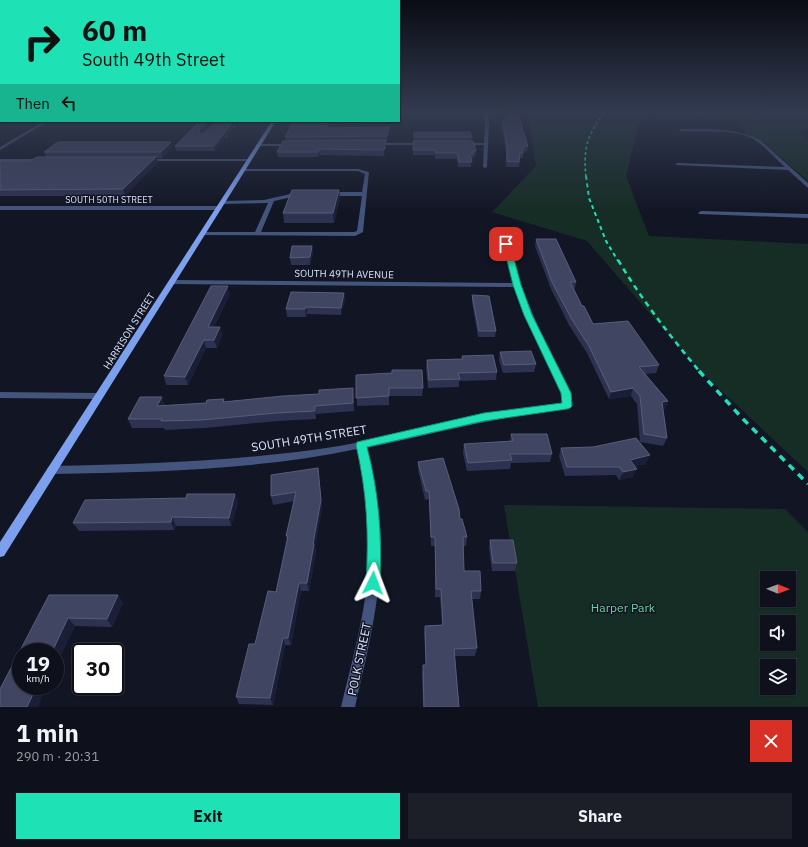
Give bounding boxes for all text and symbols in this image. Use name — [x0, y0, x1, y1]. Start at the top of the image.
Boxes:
text: 60 m — [82, 12, 147, 49]
icon: right — [16, 16, 68, 68]
text: South 49th Street — [82, 48, 225, 71]
icon: left — [58, 92, 80, 114]
text: Then — [16, 94, 50, 113]
street label: SOUTH 50TH STREET — [65, 194, 153, 205]
pin — [489, 227, 523, 261]
icon: arrive — [495, 233, 517, 255]
street label: SOUTH 49TH AVENUE — [294, 267, 394, 281]
street label: HARRISON STREET — [100, 290, 158, 372]
street label: SOUTH 49TH STREET — [250, 421, 368, 455]
position arrow — [352, 562, 394, 604]
north arrow — [760, 571, 796, 607]
map controls — [760, 571, 796, 695]
park label: Harper Park — [591, 600, 656, 615]
button: sound — [760, 615, 796, 651]
street label: POLK STREET — [344, 621, 374, 697]
speed limit sign: 30 — [72, 643, 124, 695]
text: 19 — [26, 650, 50, 677]
button: layers — [760, 659, 796, 695]
text: km/h — [26, 672, 50, 685]
text: 1 min — [16, 717, 79, 749]
button: close — [750, 720, 792, 762]
text: 290 m · 20:31 — [16, 748, 99, 765]
button: Exit — [16, 793, 400, 839]
button: Share — [408, 793, 792, 839]

